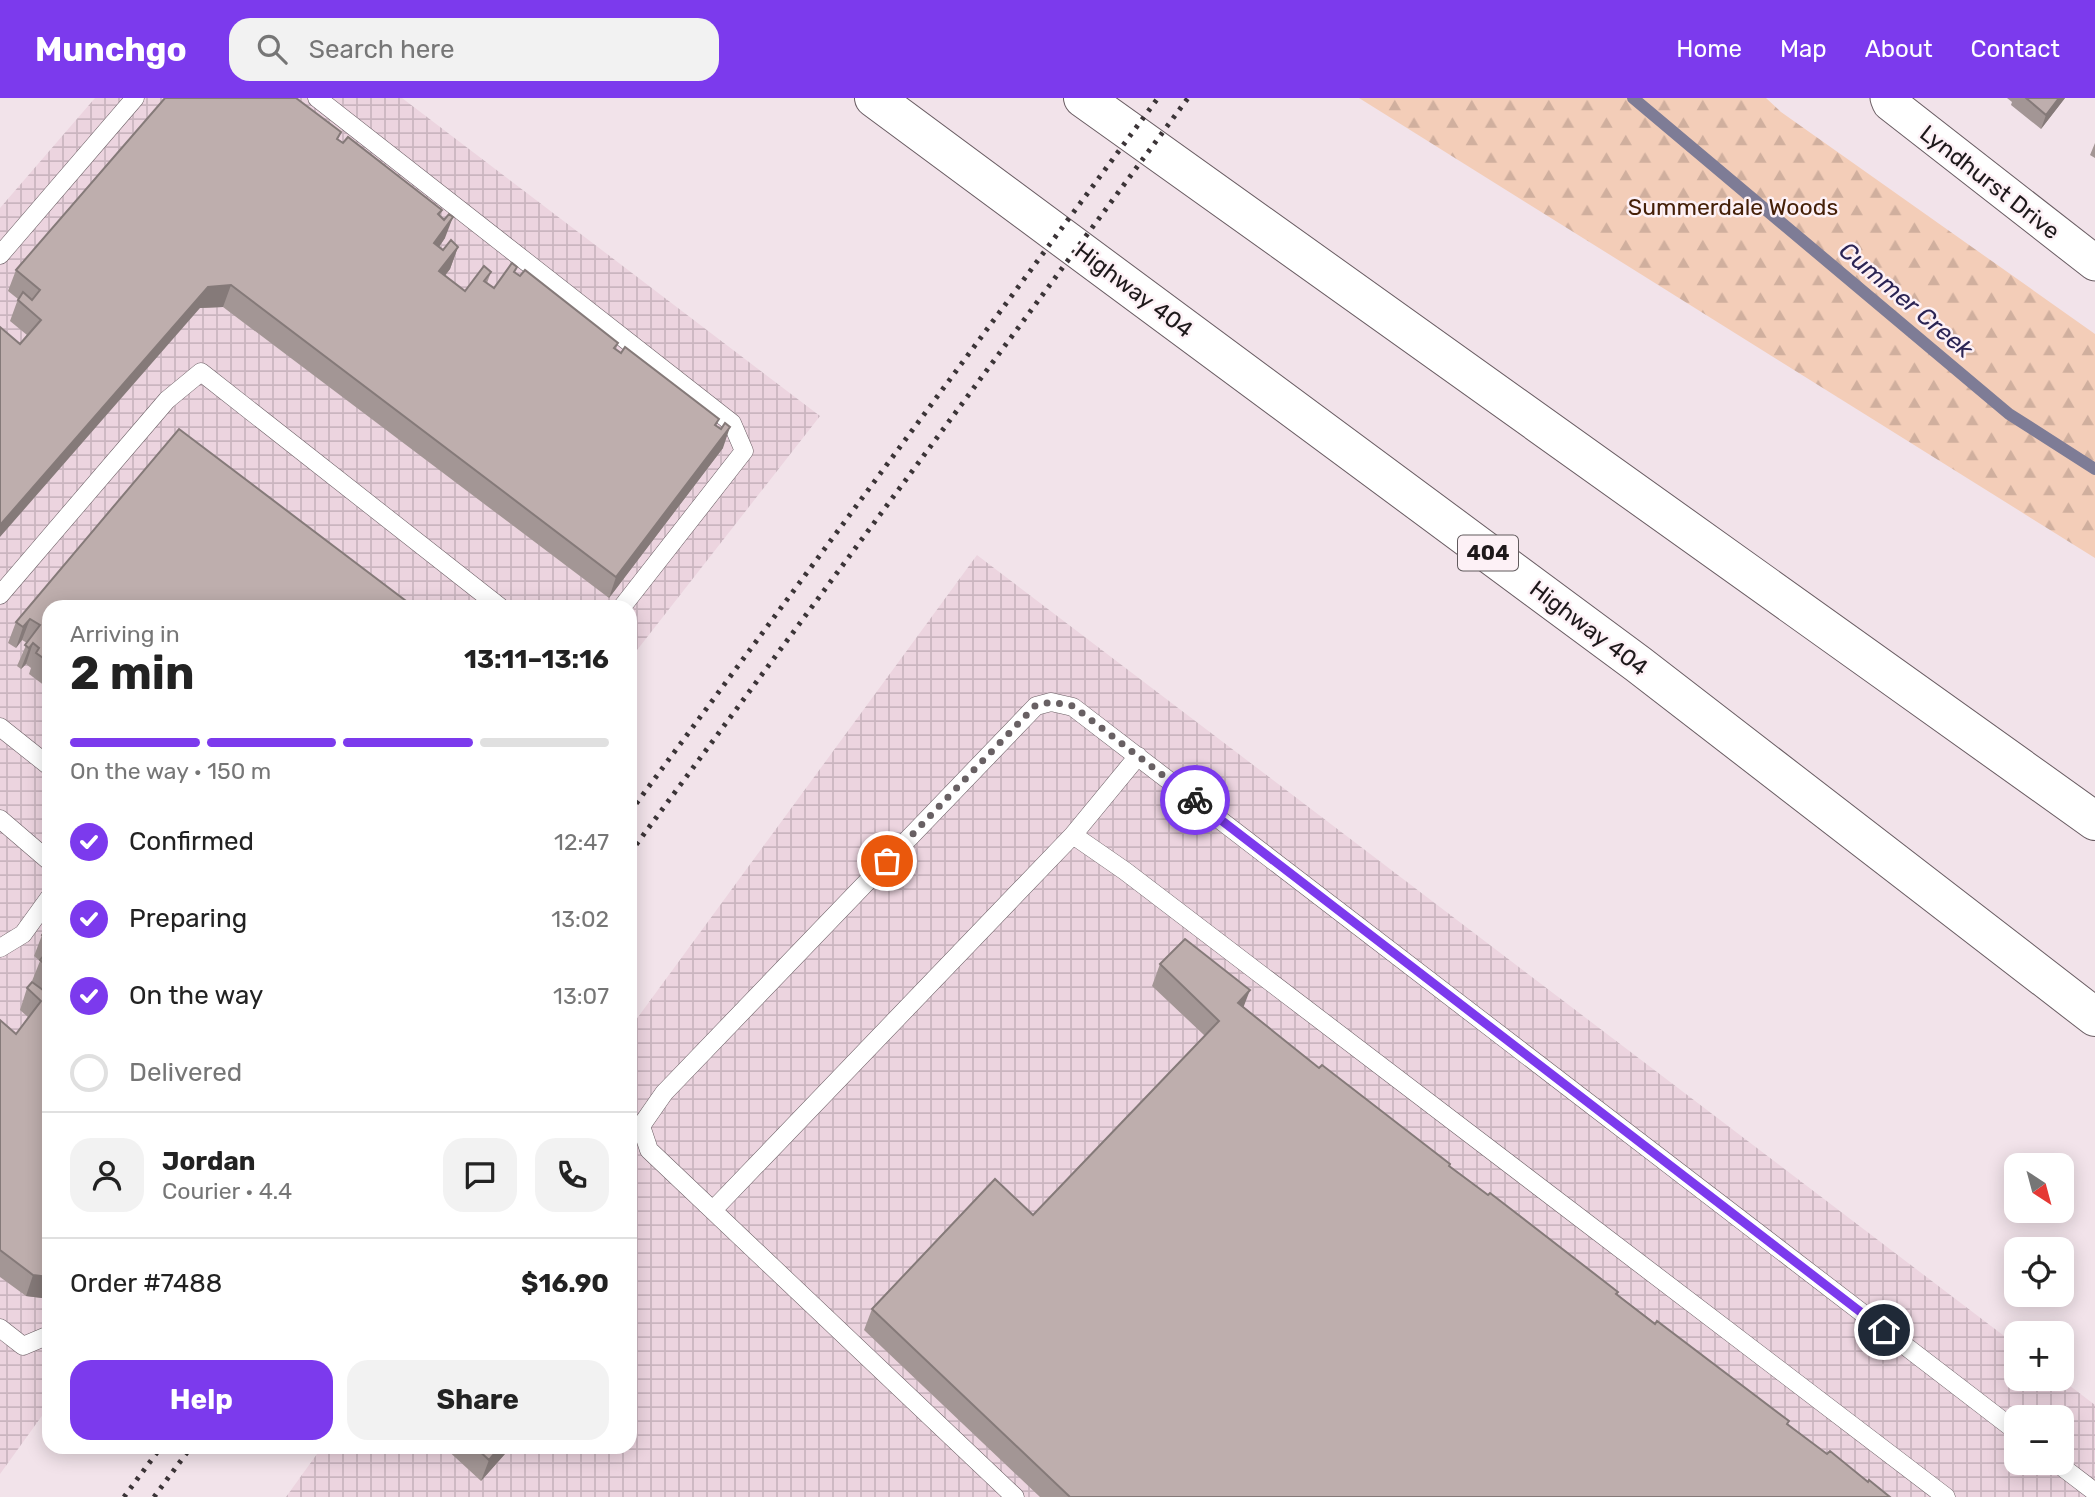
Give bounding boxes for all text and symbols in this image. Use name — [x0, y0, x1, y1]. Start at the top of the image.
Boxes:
search box — [229, 18, 719, 81]
text: Munchgo — [35, 30, 187, 69]
icon: search — [253, 30, 291, 68]
text: Search here — [309, 34, 455, 65]
text: Home — [1676, 35, 1742, 63]
text: Map — [1780, 35, 1827, 63]
text: About — [1865, 35, 1933, 63]
text: Contact — [1971, 35, 2060, 63]
street label: Lyndhurst Drive — [1915, 119, 2065, 245]
park label: Summerdale Woods — [1628, 193, 1838, 221]
street label: Highway 404 — [1069, 236, 1199, 344]
water label: Cummer Creek — [1834, 236, 1979, 364]
road number: 404 — [1458, 536, 1518, 570]
street label: Highway 404 — [1524, 574, 1654, 682]
text: Arriving in — [70, 620, 180, 648]
text: 13:11–13:16 — [464, 644, 609, 675]
text: 2 min — [70, 646, 195, 701]
text: On the way · 150 m — [70, 757, 271, 785]
courier — [1160, 765, 1230, 835]
icon: bike — [1176, 781, 1214, 819]
icon: check — [70, 823, 108, 861]
text: Confirmed — [129, 826, 254, 857]
text: 12:47 — [554, 828, 609, 856]
pin — [857, 831, 917, 891]
icon: bag — [868, 842, 906, 880]
icon: check — [70, 900, 108, 938]
text: Preparing — [129, 903, 247, 934]
text: 13:02 — [551, 905, 609, 933]
icon: check — [70, 977, 108, 1015]
text: On the way — [129, 980, 263, 1011]
text: 13:07 — [553, 982, 609, 1010]
text: Delivered — [129, 1057, 242, 1088]
button: person — [70, 1138, 144, 1212]
button: chat — [443, 1138, 517, 1212]
button: phone — [535, 1138, 609, 1212]
text: Jordan — [162, 1146, 255, 1177]
north arrow — [2004, 1153, 2074, 1223]
map controls — [2004, 1153, 2074, 1475]
text: Courier · 4.4 — [162, 1177, 292, 1205]
button: locate — [2004, 1237, 2074, 1307]
text: Order #7488 — [70, 1268, 222, 1299]
text: $16.90 — [521, 1268, 609, 1299]
pin — [1854, 1300, 1914, 1360]
icon: home — [1865, 1311, 1903, 1349]
button: + — [2004, 1321, 2074, 1391]
button: Help — [70, 1360, 333, 1440]
button: Share — [347, 1360, 609, 1440]
button: − — [2004, 1405, 2074, 1475]

